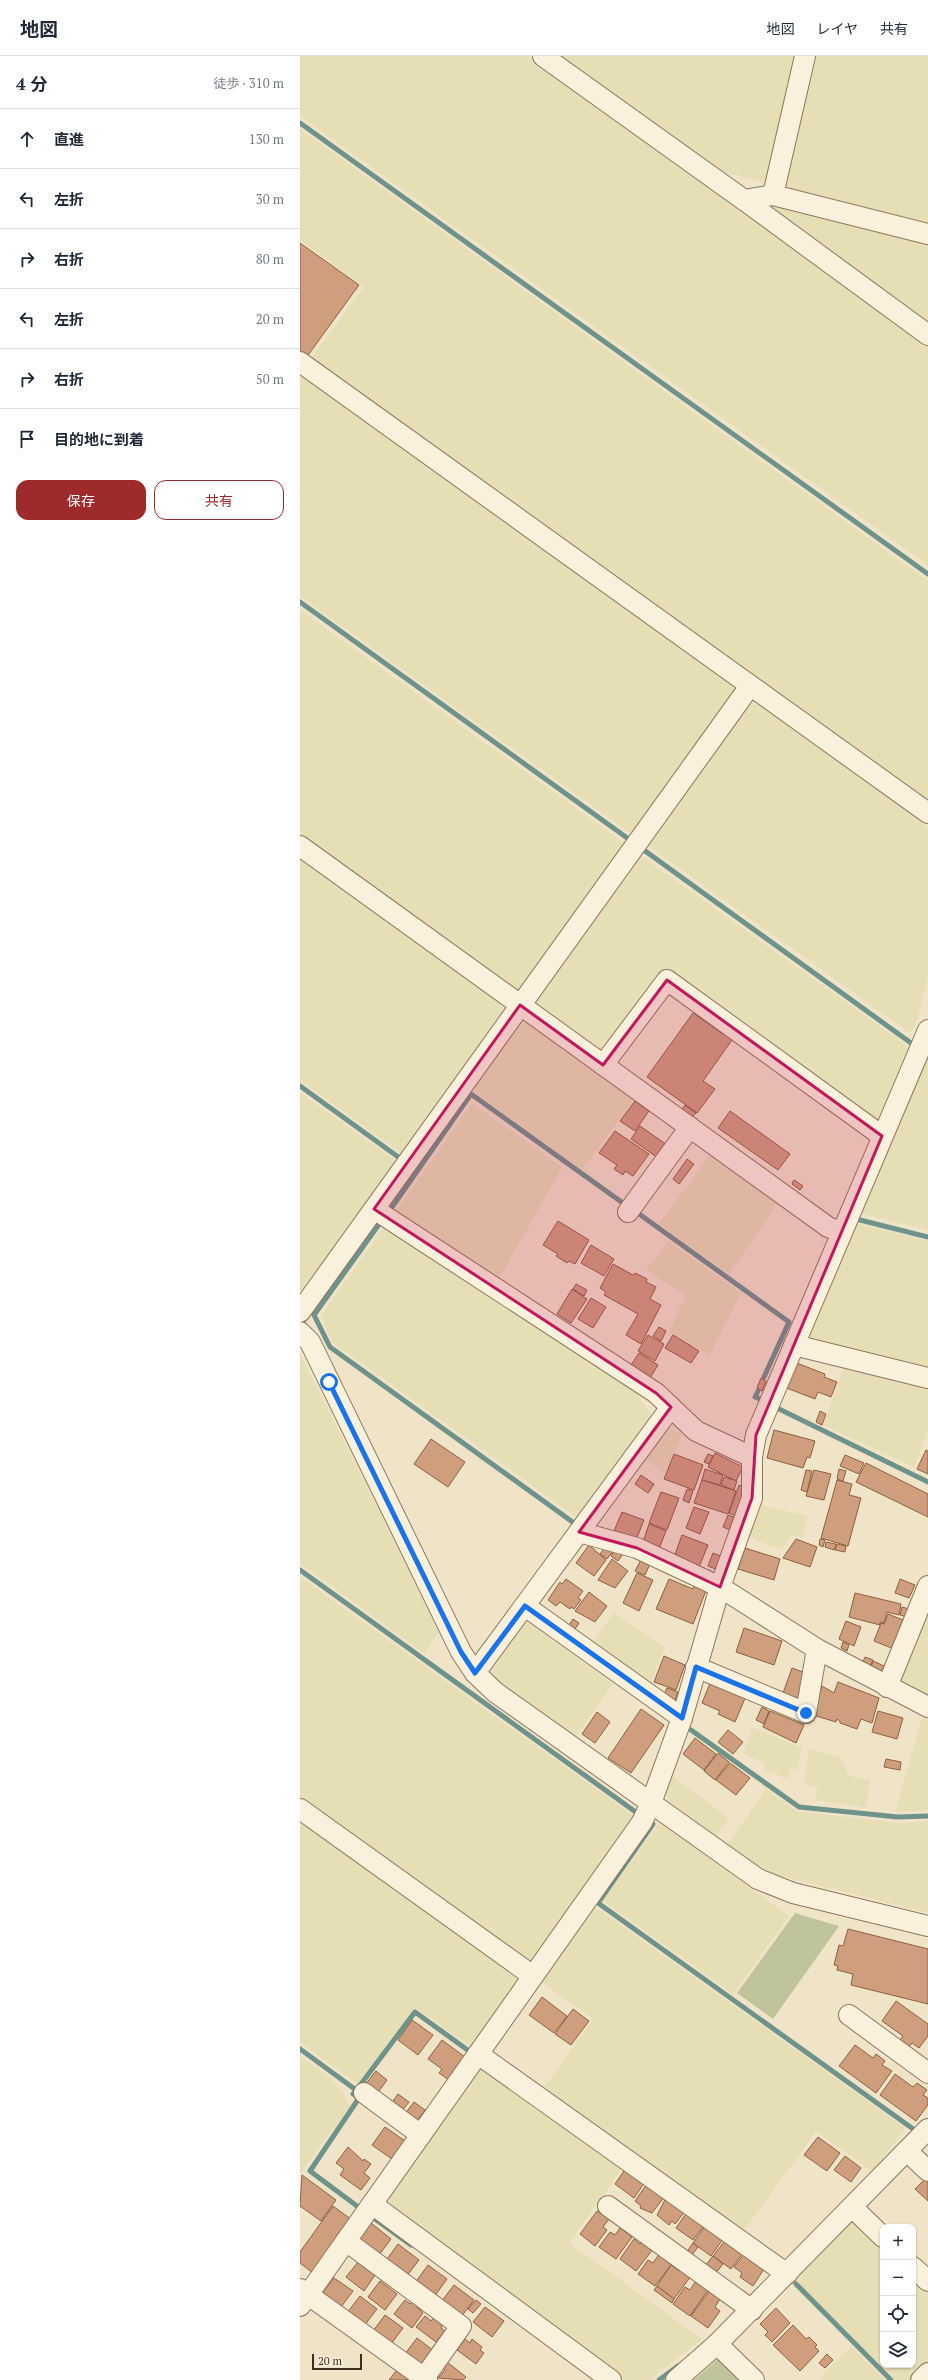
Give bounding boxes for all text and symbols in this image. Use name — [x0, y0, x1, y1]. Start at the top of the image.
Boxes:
text: 地図 — [20, 16, 58, 41]
text: 地図 — [766, 19, 794, 38]
text: レイヤ — [816, 19, 858, 38]
text: 共有 — [880, 19, 908, 38]
text: 4 分 — [16, 72, 47, 95]
text: 徒歩 · 310 m — [213, 74, 284, 92]
icon: ahead — [16, 128, 38, 150]
text: 直進 — [54, 129, 84, 149]
text: 130 m — [249, 130, 284, 148]
icon: left — [16, 188, 38, 210]
text: 左折 — [54, 189, 84, 209]
text: 30 m — [256, 190, 284, 208]
icon: right — [16, 248, 38, 270]
text: 右折 — [54, 249, 84, 269]
text: 80 m — [256, 250, 284, 268]
icon: left — [16, 308, 38, 330]
text: 左折 — [54, 309, 84, 329]
text: 20 m — [256, 310, 284, 328]
icon: right — [16, 368, 38, 390]
text: 右折 — [54, 369, 84, 389]
text: 50 m — [256, 370, 284, 388]
icon: arrive — [16, 428, 38, 450]
text: 目的地に到着 — [54, 429, 144, 449]
button: 保存 — [16, 480, 146, 520]
button: 共有 — [154, 480, 284, 520]
route start — [320, 1373, 338, 1391]
route end — [797, 1704, 815, 1722]
map controls — [880, 2224, 916, 2368]
button: + — [880, 2224, 916, 2260]
button: − — [880, 2260, 916, 2296]
button: locate — [880, 2296, 916, 2332]
button: layers — [880, 2332, 916, 2368]
scale bar — [312, 2352, 362, 2371]
text: 20 m — [318, 2354, 342, 2368]

